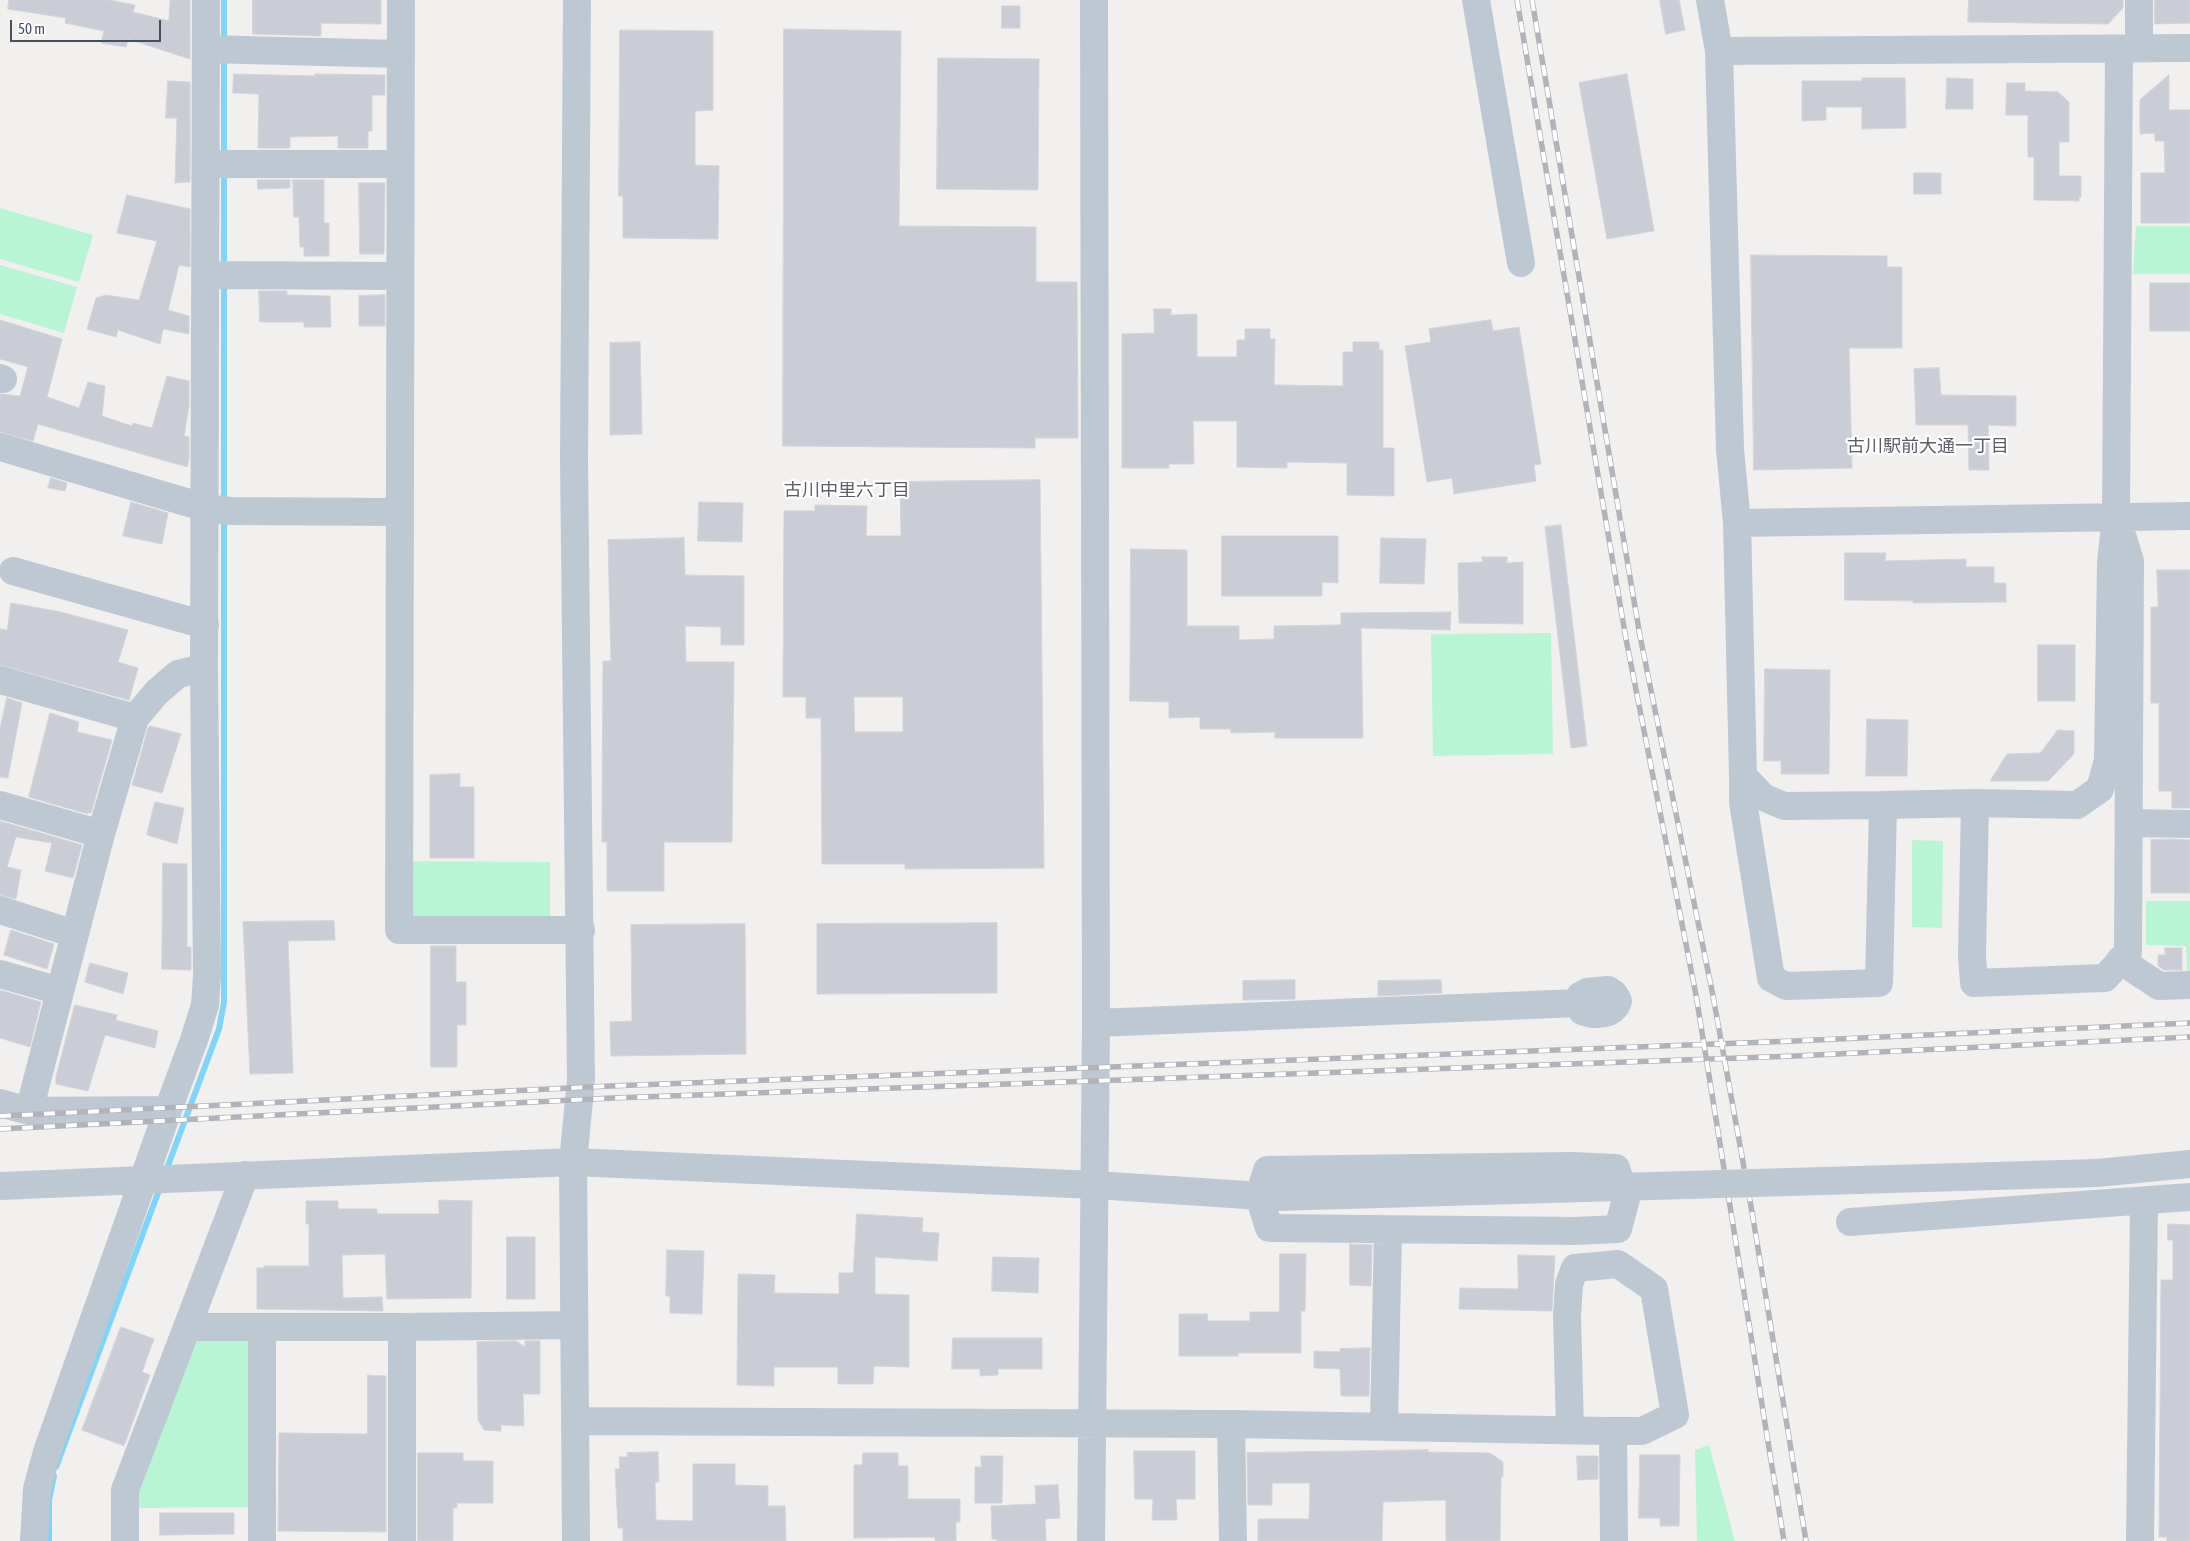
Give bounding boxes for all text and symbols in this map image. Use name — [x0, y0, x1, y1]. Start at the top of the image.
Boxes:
scale bar — [12, 10, 164, 42]
text: 50 m — [18, 20, 45, 37]
district label: 古川駅前大通一丁目 — [1847, 435, 2009, 457]
district label: 古川中里六丁目 — [784, 479, 910, 501]

